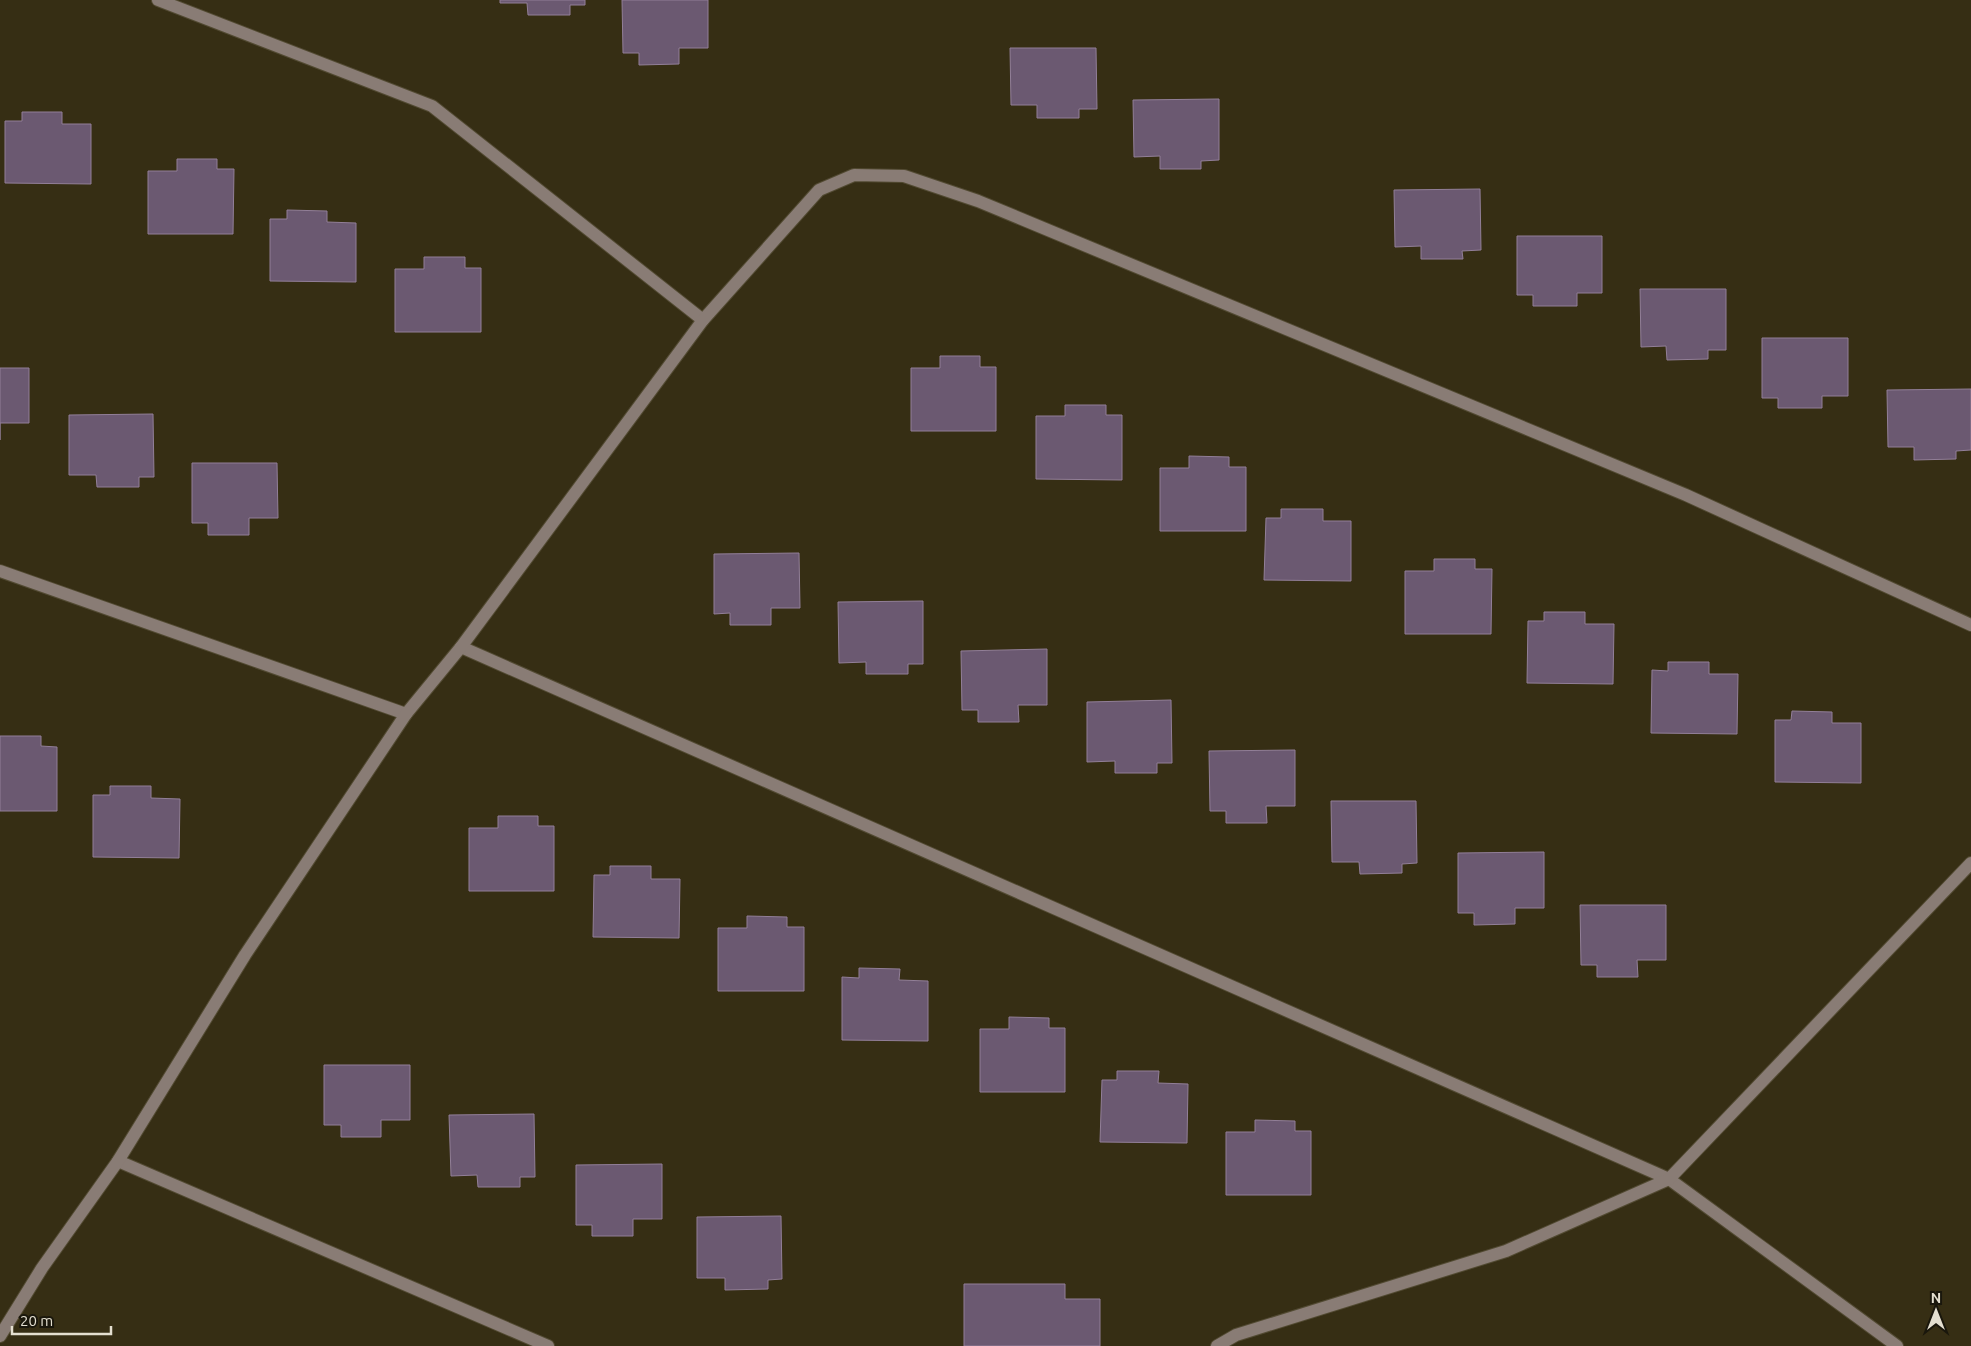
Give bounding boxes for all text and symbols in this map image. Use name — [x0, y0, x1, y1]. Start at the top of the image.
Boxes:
north arrow — [1911, 1286, 1961, 1336]
text: N — [1931, 1290, 1941, 1306]
scale bar — [12, 1304, 111, 1336]
text: 20 m — [20, 1312, 53, 1329]

